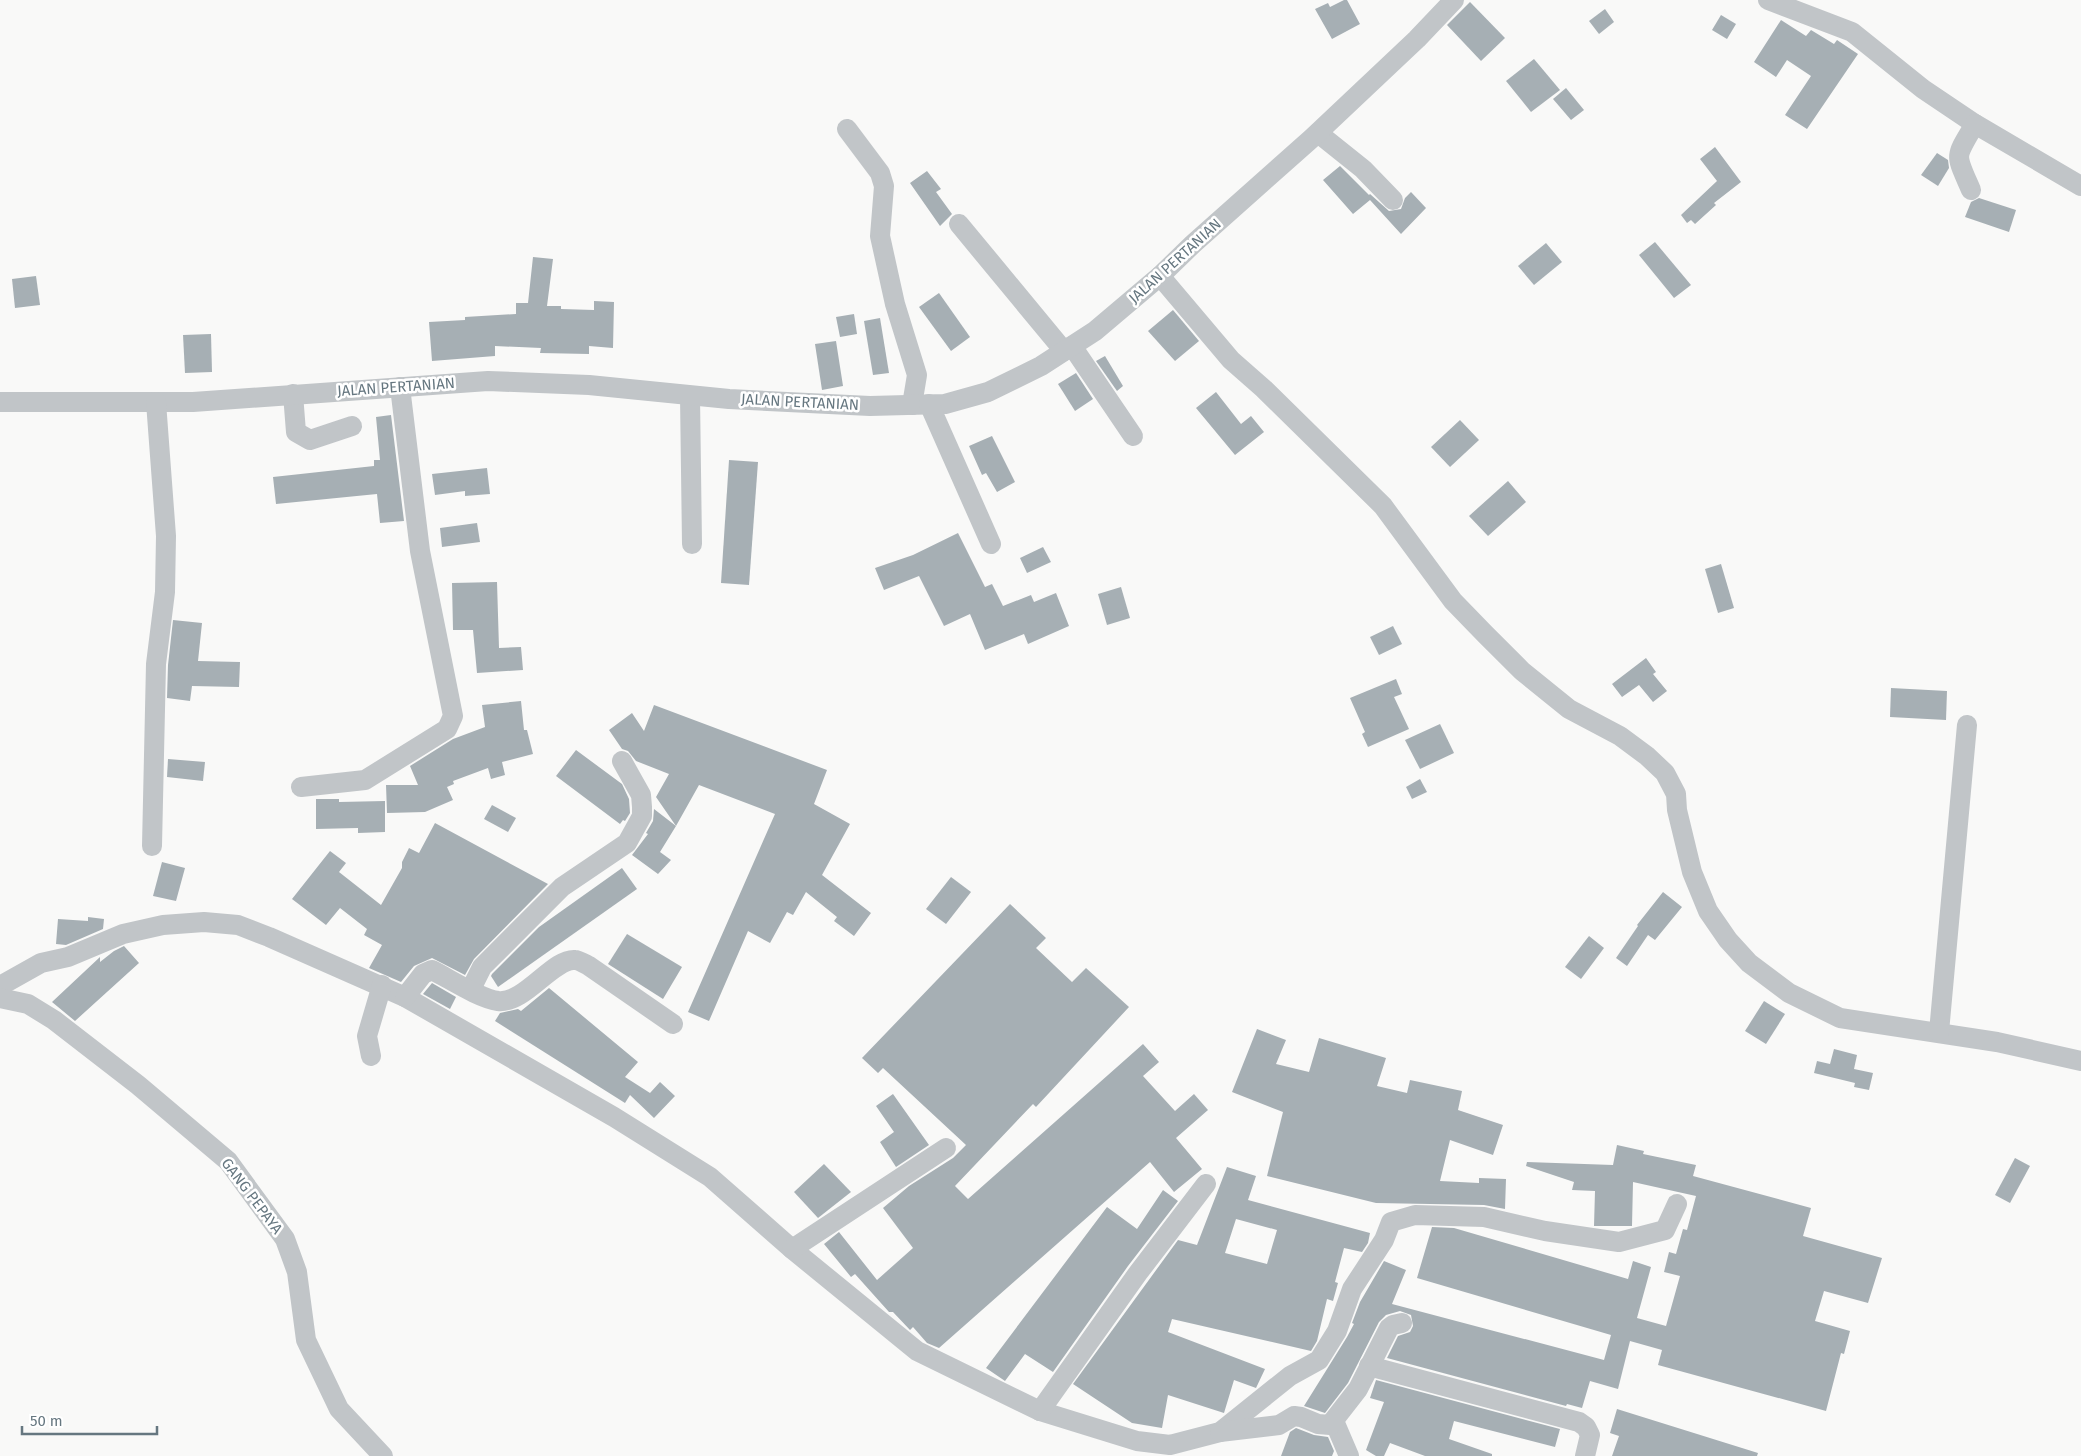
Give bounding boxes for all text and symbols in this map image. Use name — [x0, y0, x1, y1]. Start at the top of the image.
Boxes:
street label: JALAN PERTANIAN — [1125, 215, 1225, 307]
street label: JALAN PERTANIAN — [336, 374, 456, 400]
street label: JALAN PERTANIAN — [741, 390, 859, 414]
street label: GANG PEPAYA — [218, 1155, 287, 1238]
scale bar — [22, 1404, 158, 1436]
text: 50 m — [30, 1412, 63, 1430]

